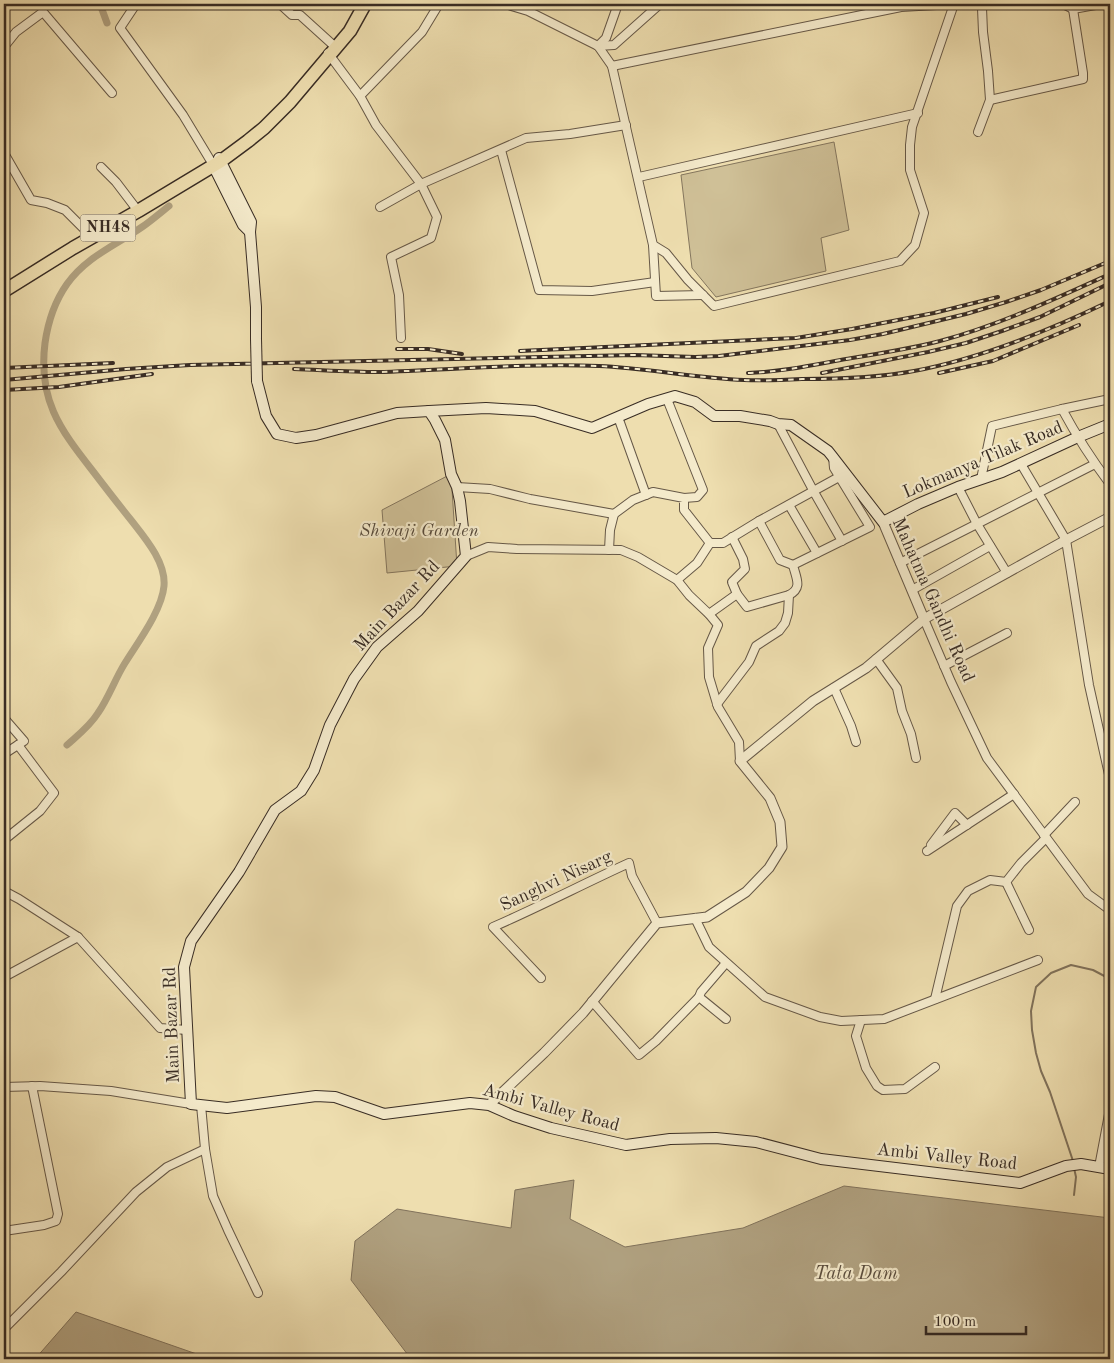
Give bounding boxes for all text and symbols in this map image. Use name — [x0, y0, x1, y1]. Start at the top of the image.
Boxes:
road number: NH48 — [80, 214, 136, 242]
street label: Lokmanya Tilak Road — [900, 418, 1066, 502]
street label: Mahatma Gandhi Road — [889, 515, 977, 685]
park label: Shivaji Garden — [359, 522, 479, 540]
street label: Main Bazar Rd — [351, 557, 443, 655]
street label: Sanghvi Nisarg — [497, 847, 615, 915]
street label: Main Bazar Rd — [161, 967, 183, 1083]
street label: Ambi Valley Road — [480, 1081, 622, 1135]
street label: Ambi Valley Road — [876, 1141, 1018, 1173]
water label: Tata Dam — [814, 1265, 898, 1284]
scale bar — [926, 1303, 1026, 1335]
text: 100 m — [934, 1315, 976, 1330]

